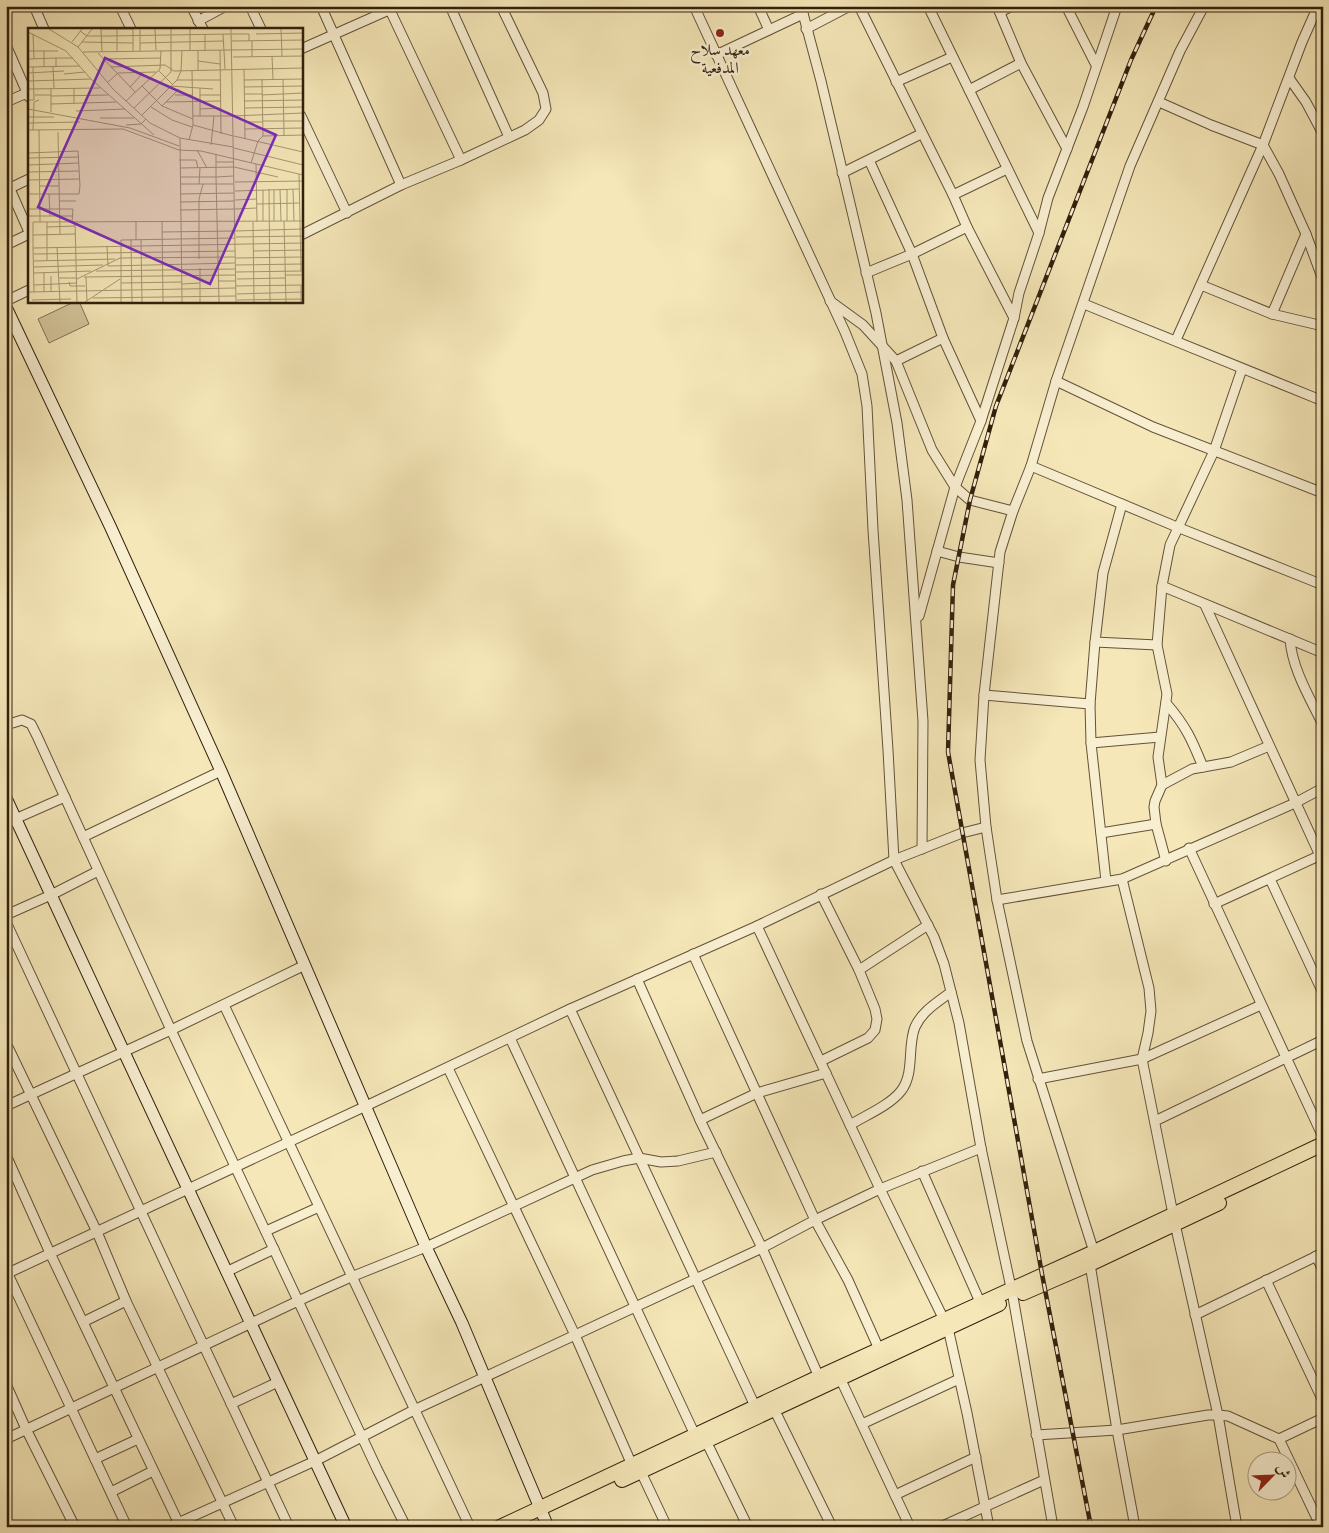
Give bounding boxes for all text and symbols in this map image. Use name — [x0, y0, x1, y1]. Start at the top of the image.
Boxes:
marker: معهد سلاح المدفعية — [714, 27, 726, 39]
inset map — [28, 28, 302, 302]
place label: معهد سلاح المدفعية — [690, 40, 750, 78]
north arrow — [1246, 1450, 1296, 1500]
text: ش — [1273, 1461, 1294, 1481]

